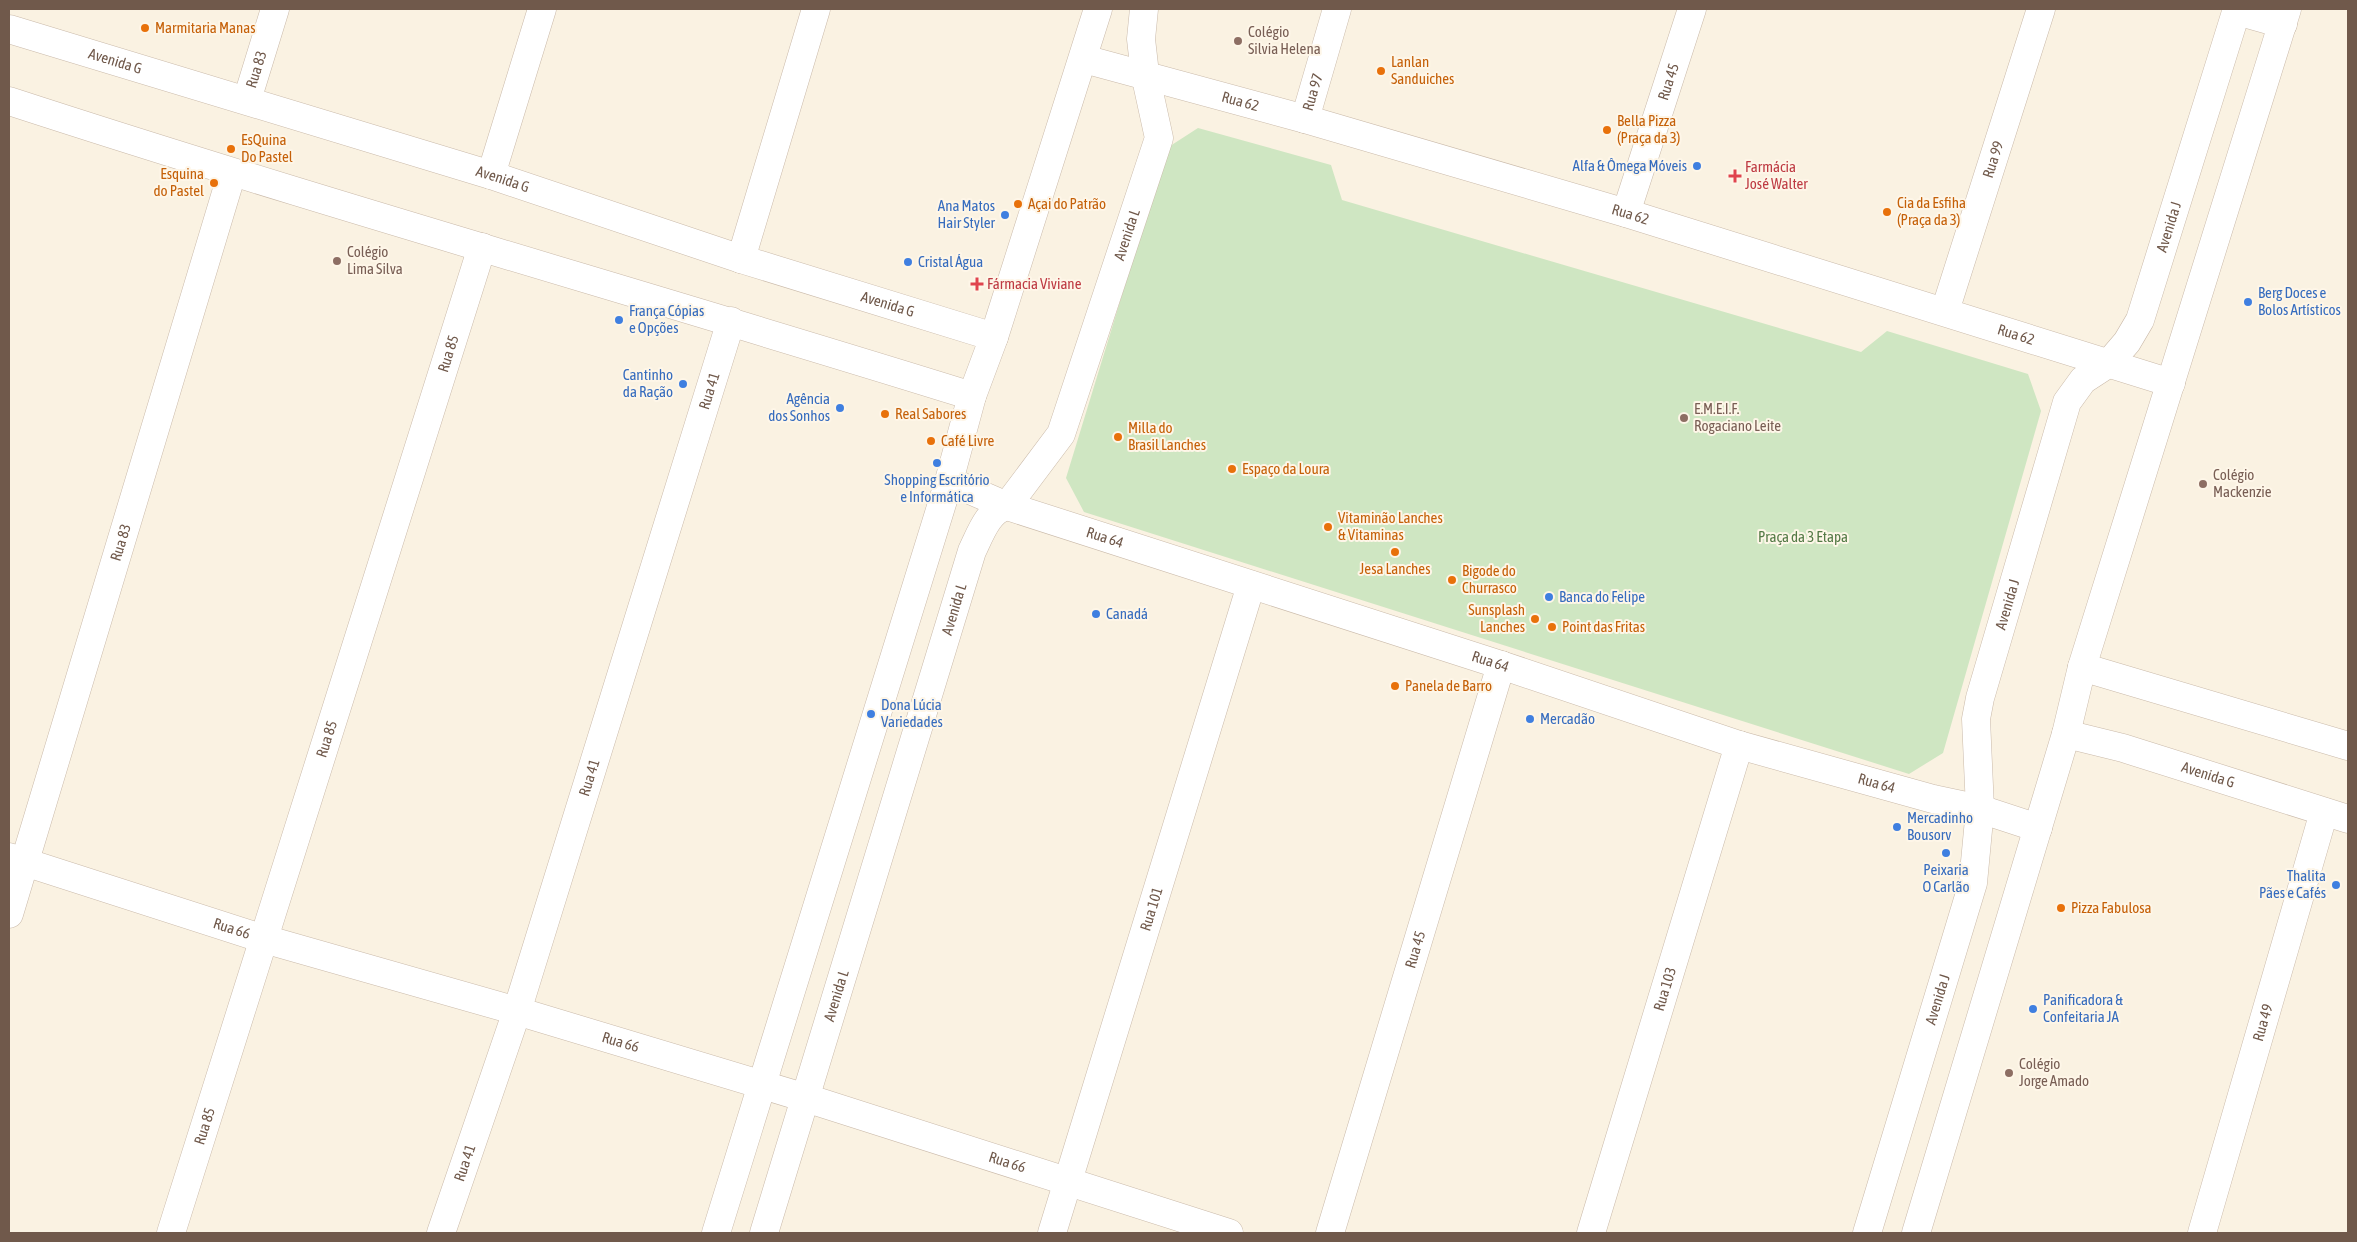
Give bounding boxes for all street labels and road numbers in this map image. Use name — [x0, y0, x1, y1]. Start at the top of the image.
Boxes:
street label: Avenida G — [87, 45, 144, 77]
street label: Rua 83 — [242, 49, 270, 90]
street label: Rua 45 — [1654, 61, 1682, 102]
street label: Rua 97 — [1299, 71, 1326, 113]
street label: Rua 62 — [1220, 88, 1261, 114]
street label: Rua 99 — [1979, 139, 2007, 180]
street label: Avenida G — [474, 162, 532, 195]
street label: Avenida J — [2153, 199, 2184, 254]
street label: Rua 62 — [1610, 200, 1651, 228]
street label: Avenida L — [1110, 207, 1143, 262]
street label: Avenida G — [859, 288, 917, 320]
street label: Rua 62 — [1995, 320, 2037, 348]
street label: Rua 85 — [434, 333, 462, 374]
street label: Rua 41 — [695, 370, 723, 411]
street label: Rua 83 — [107, 522, 134, 563]
street label: Rua 64 — [1084, 523, 1126, 551]
street label: Avenida J — [1992, 577, 2022, 632]
street label: Avenida L — [938, 581, 970, 637]
street label: Rua 64 — [1470, 647, 1511, 675]
street label: Rua 85 — [313, 718, 340, 759]
street label: Rua 41 — [575, 757, 603, 798]
street label: Avenida G — [2180, 758, 2237, 791]
street label: Rua 64 — [1856, 770, 1897, 796]
street label: Rua 101 — [1136, 885, 1166, 933]
street label: Rua 66 — [211, 914, 253, 942]
street label: Rua 45 — [1401, 929, 1428, 970]
street label: Rua 103 — [1650, 965, 1679, 1013]
street label: Avenida L — [820, 968, 852, 1023]
street label: Avenida J — [1922, 972, 1953, 1027]
street label: Rua 49 — [2249, 1002, 2276, 1043]
street label: Rua 66 — [600, 1028, 641, 1055]
street label: Rua 85 — [190, 1105, 218, 1147]
street label: Rua 41 — [450, 1142, 479, 1184]
street label: Rua 66 — [987, 1148, 1028, 1176]

